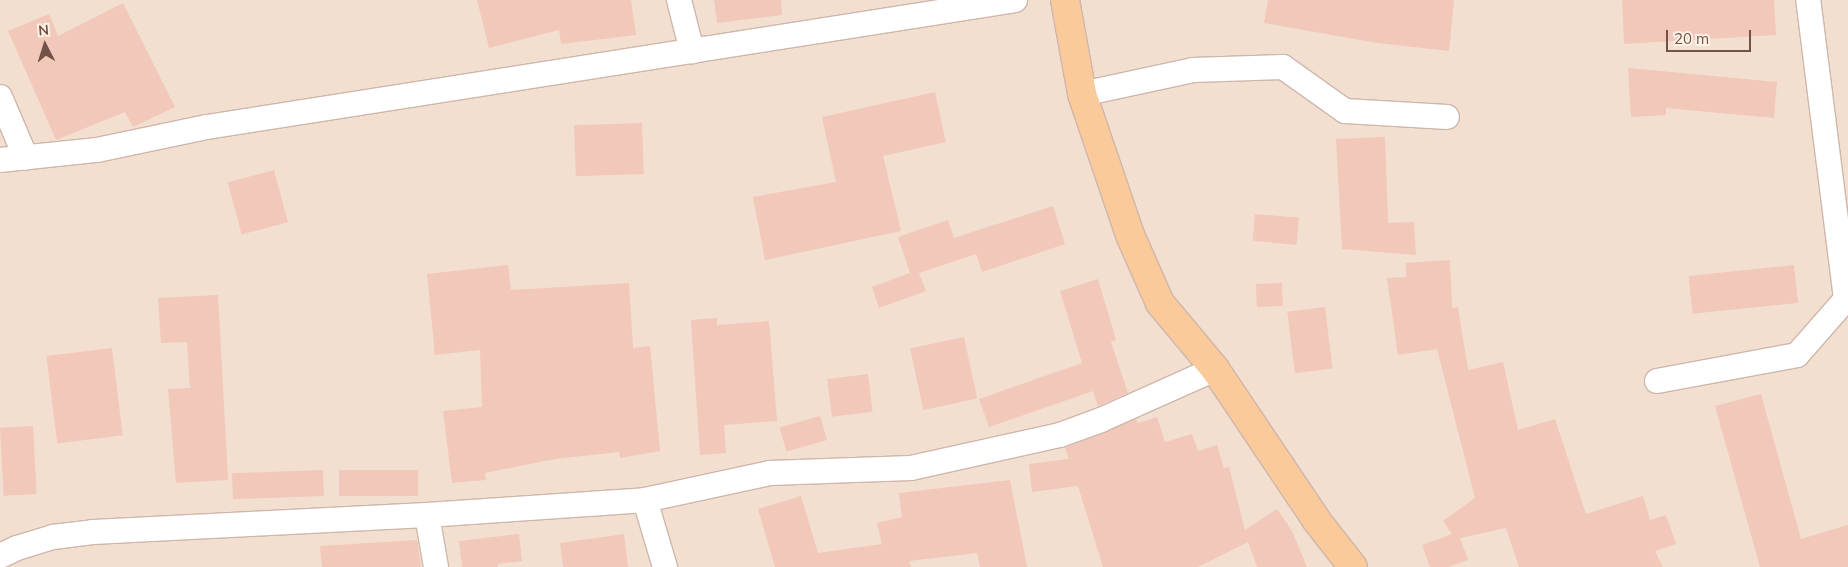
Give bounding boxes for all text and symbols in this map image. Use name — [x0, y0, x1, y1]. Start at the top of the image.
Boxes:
north arrow — [20, 20, 70, 70]
scale bar — [1668, 20, 1753, 52]
text: N — [38, 21, 50, 39]
text: 20 m — [1674, 29, 1709, 48]

